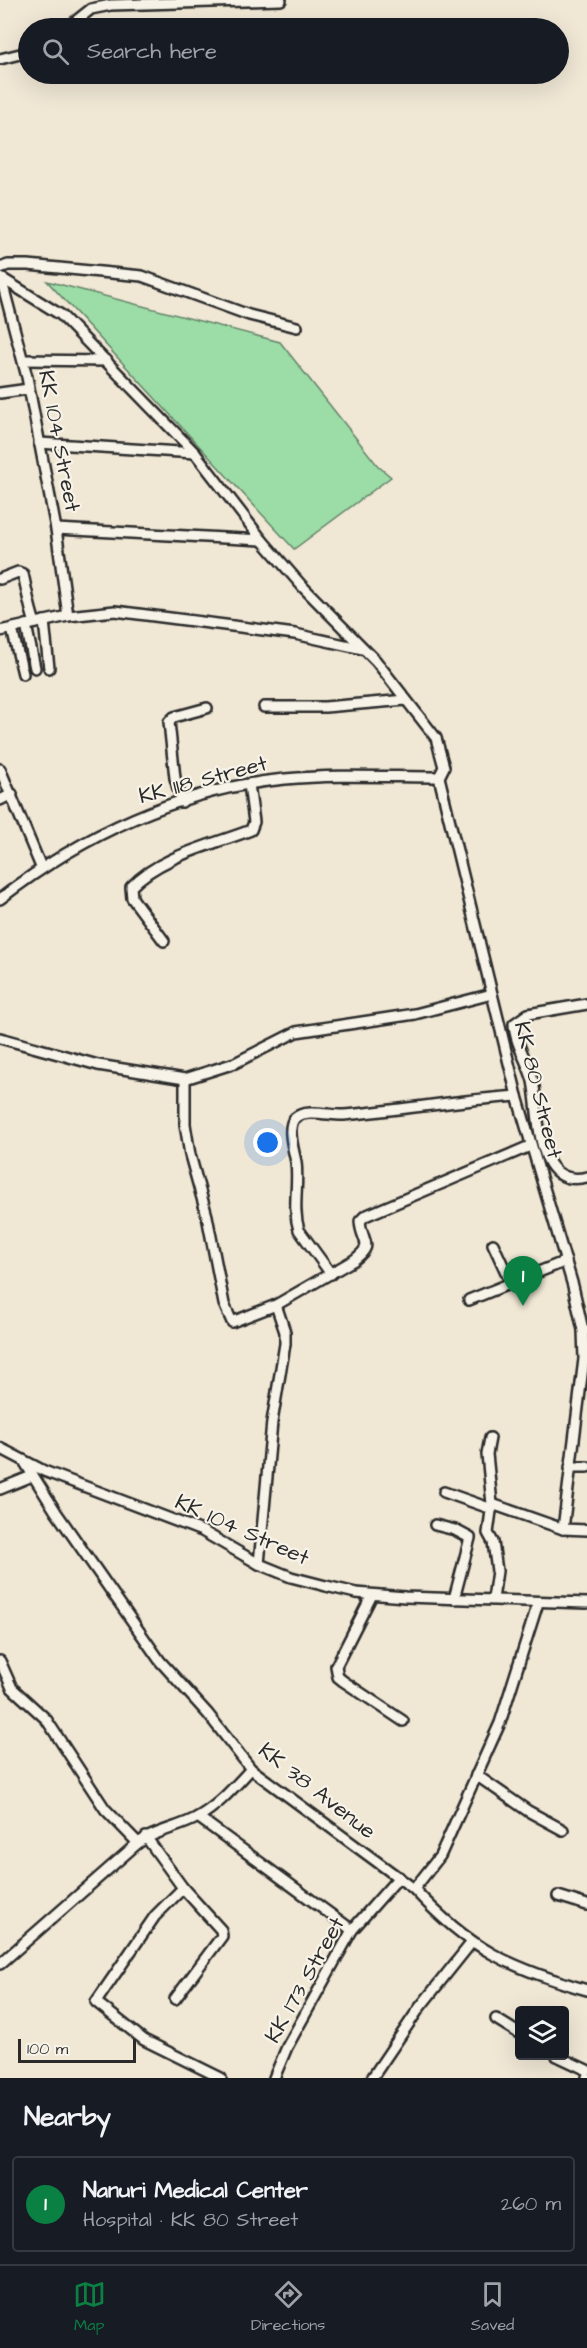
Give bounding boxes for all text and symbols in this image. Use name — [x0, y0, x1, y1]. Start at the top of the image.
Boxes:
search box — [18, 18, 569, 84]
icon: search — [39, 35, 72, 68]
text: Search here — [87, 36, 217, 67]
street label: KK 104 Street — [30, 367, 88, 515]
street label: KK 118 Street — [135, 748, 271, 812]
street label: KK 80 Street — [506, 1018, 570, 1162]
your location — [253, 1128, 282, 1157]
pin: 1 — [504, 1256, 542, 1306]
street label: KK 104 Street — [170, 1487, 314, 1573]
street label: KK 38 Avenue — [252, 1735, 382, 1847]
street label: KK 173 Street — [258, 1911, 352, 2049]
map controls — [515, 2006, 569, 2060]
button: layers — [515, 2006, 569, 2060]
scale bar — [18, 2036, 136, 2064]
text: 100 m — [27, 2038, 68, 2060]
text: Nearby — [24, 2099, 111, 2135]
text: Nanuri Medical Center — [83, 2175, 308, 2206]
text: 1 — [44, 2190, 47, 2218]
text: 260 m — [501, 2190, 561, 2218]
text: Hospital · KK 80 Street — [83, 2206, 298, 2234]
tab: Map — [73, 2278, 106, 2336]
tab: Directions — [251, 2278, 325, 2336]
tab: Saved — [471, 2278, 514, 2336]

